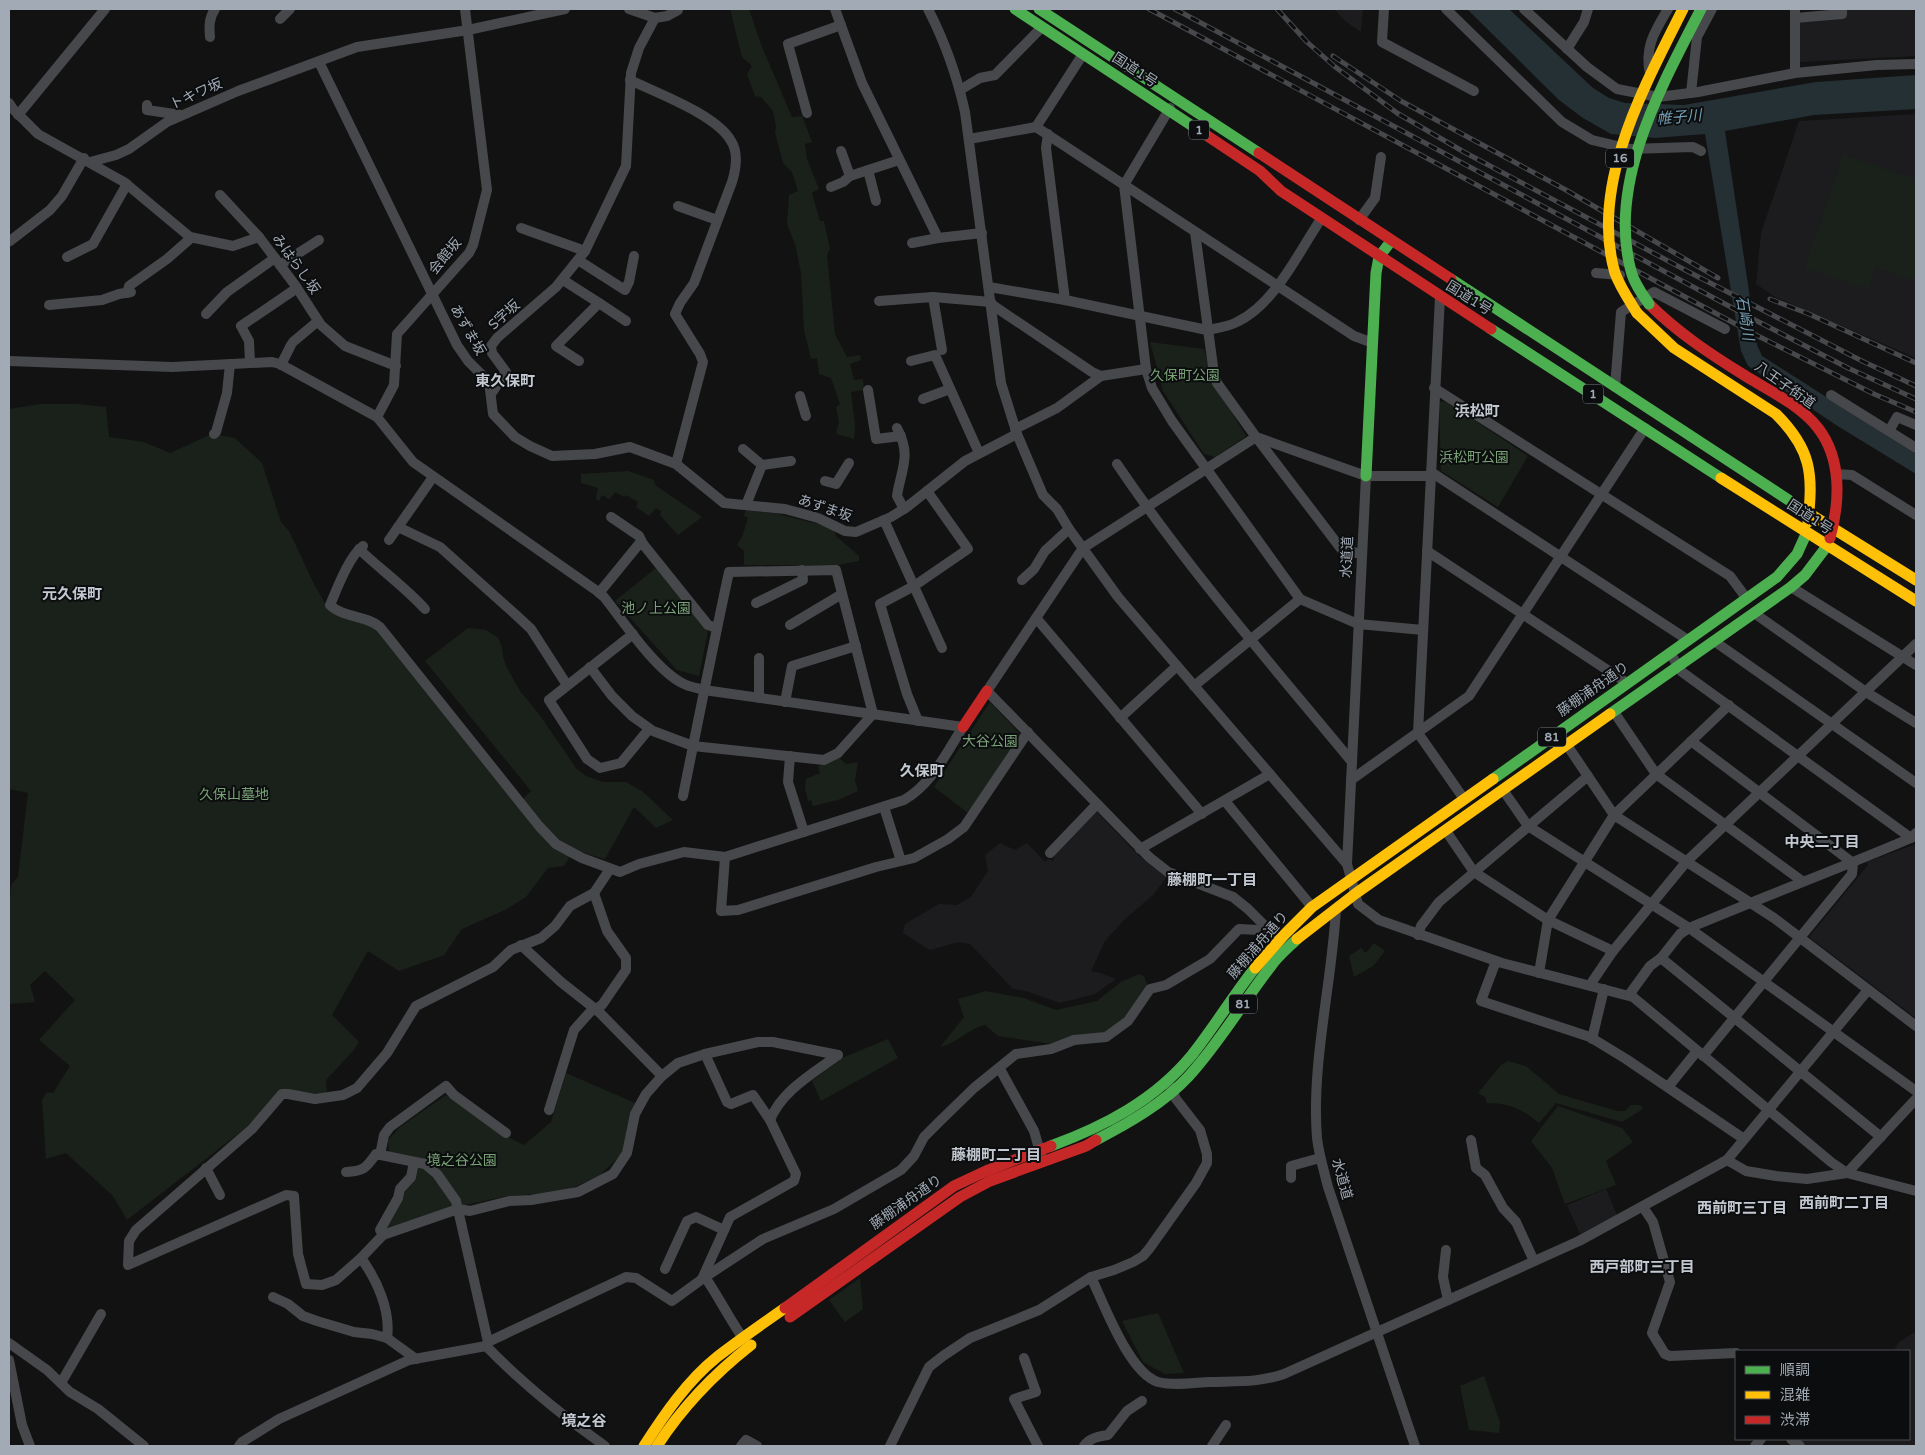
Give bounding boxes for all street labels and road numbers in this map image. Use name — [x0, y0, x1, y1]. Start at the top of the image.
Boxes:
street label: 国道1号 — [1109, 49, 1161, 91]
street label: トキワ坂 — [167, 75, 225, 113]
road number: 1 — [1189, 120, 1209, 140]
road number: 16 — [1606, 148, 1634, 168]
street label: みはらし坂 — [269, 231, 323, 297]
street label: 会館坂 — [425, 234, 465, 278]
street label: 国道1号 — [1443, 277, 1495, 319]
street label: S字坂 — [485, 296, 523, 334]
street label: あずま坂 — [447, 302, 489, 358]
street label: 八王子街道 — [1751, 358, 1819, 412]
road number: 1 — [1583, 384, 1603, 404]
street label: あずま坂 — [796, 491, 854, 525]
street label: 国道1号 — [1784, 496, 1836, 538]
street label: 水道道 — [1337, 536, 1357, 578]
street label: 藤棚浦舟通り — [1554, 658, 1632, 720]
road number: 81 — [1538, 728, 1566, 746]
street label: 藤棚浦舟通り — [1224, 908, 1292, 982]
road number: 81 — [1229, 994, 1257, 1014]
street label: 水道道 — [1328, 1156, 1356, 1202]
street label: 藤棚浦舟通り — [867, 1171, 945, 1233]

